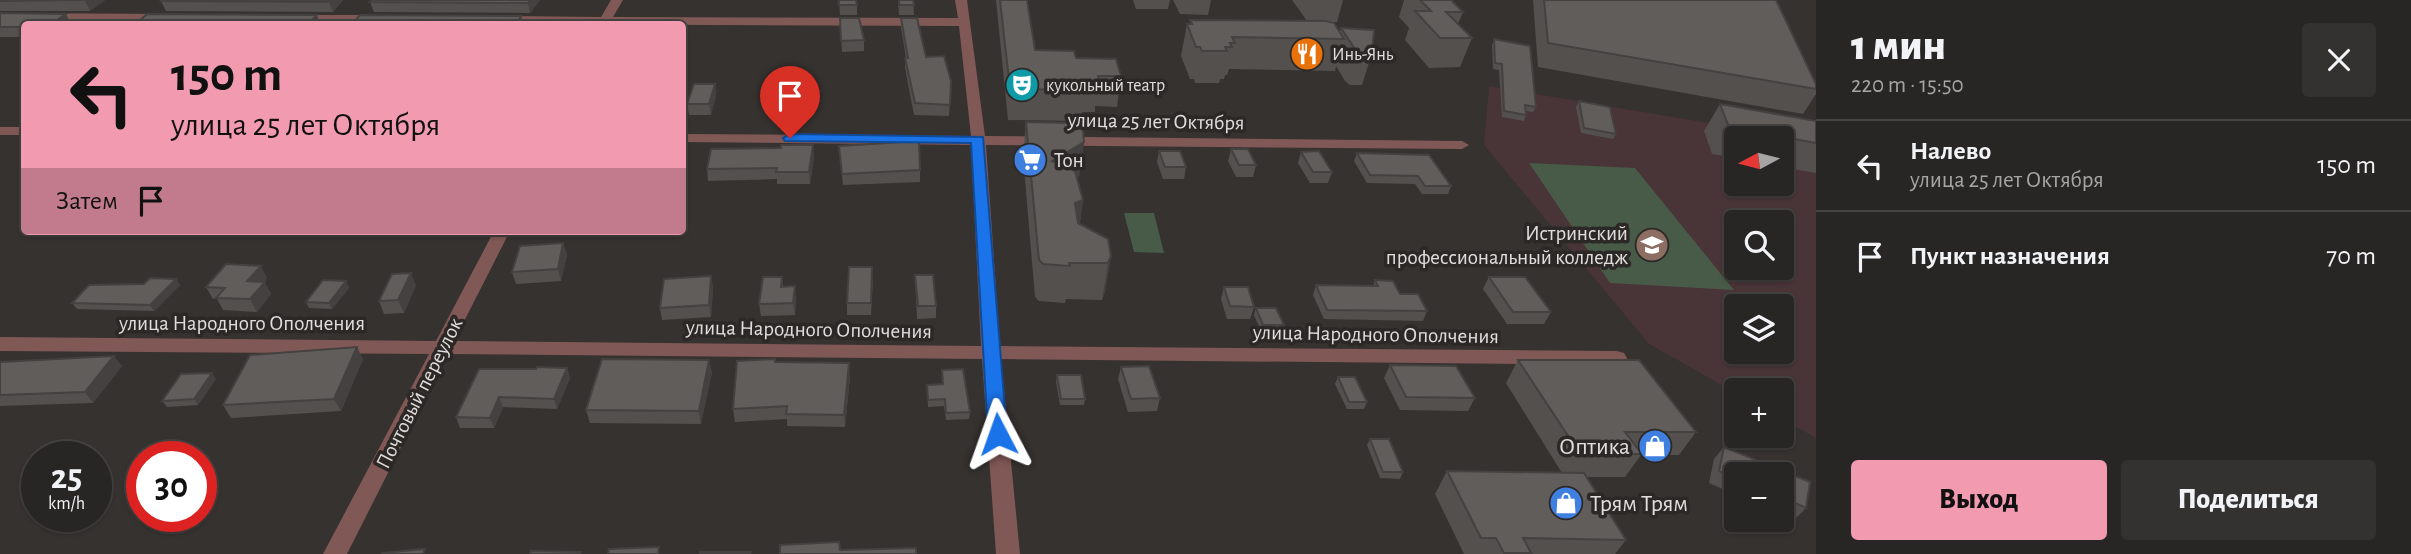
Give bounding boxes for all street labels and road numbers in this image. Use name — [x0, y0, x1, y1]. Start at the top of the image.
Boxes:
street label: улица 25 лет Октября — [1066, 109, 1245, 134]
street label: улица Народного Ополчения — [118, 313, 365, 334]
street label: Почтовый переулок — [372, 314, 467, 472]
street label: улица Народного Ополчения — [685, 317, 932, 342]
street label: улица Народного Ополчения — [1252, 322, 1499, 347]

